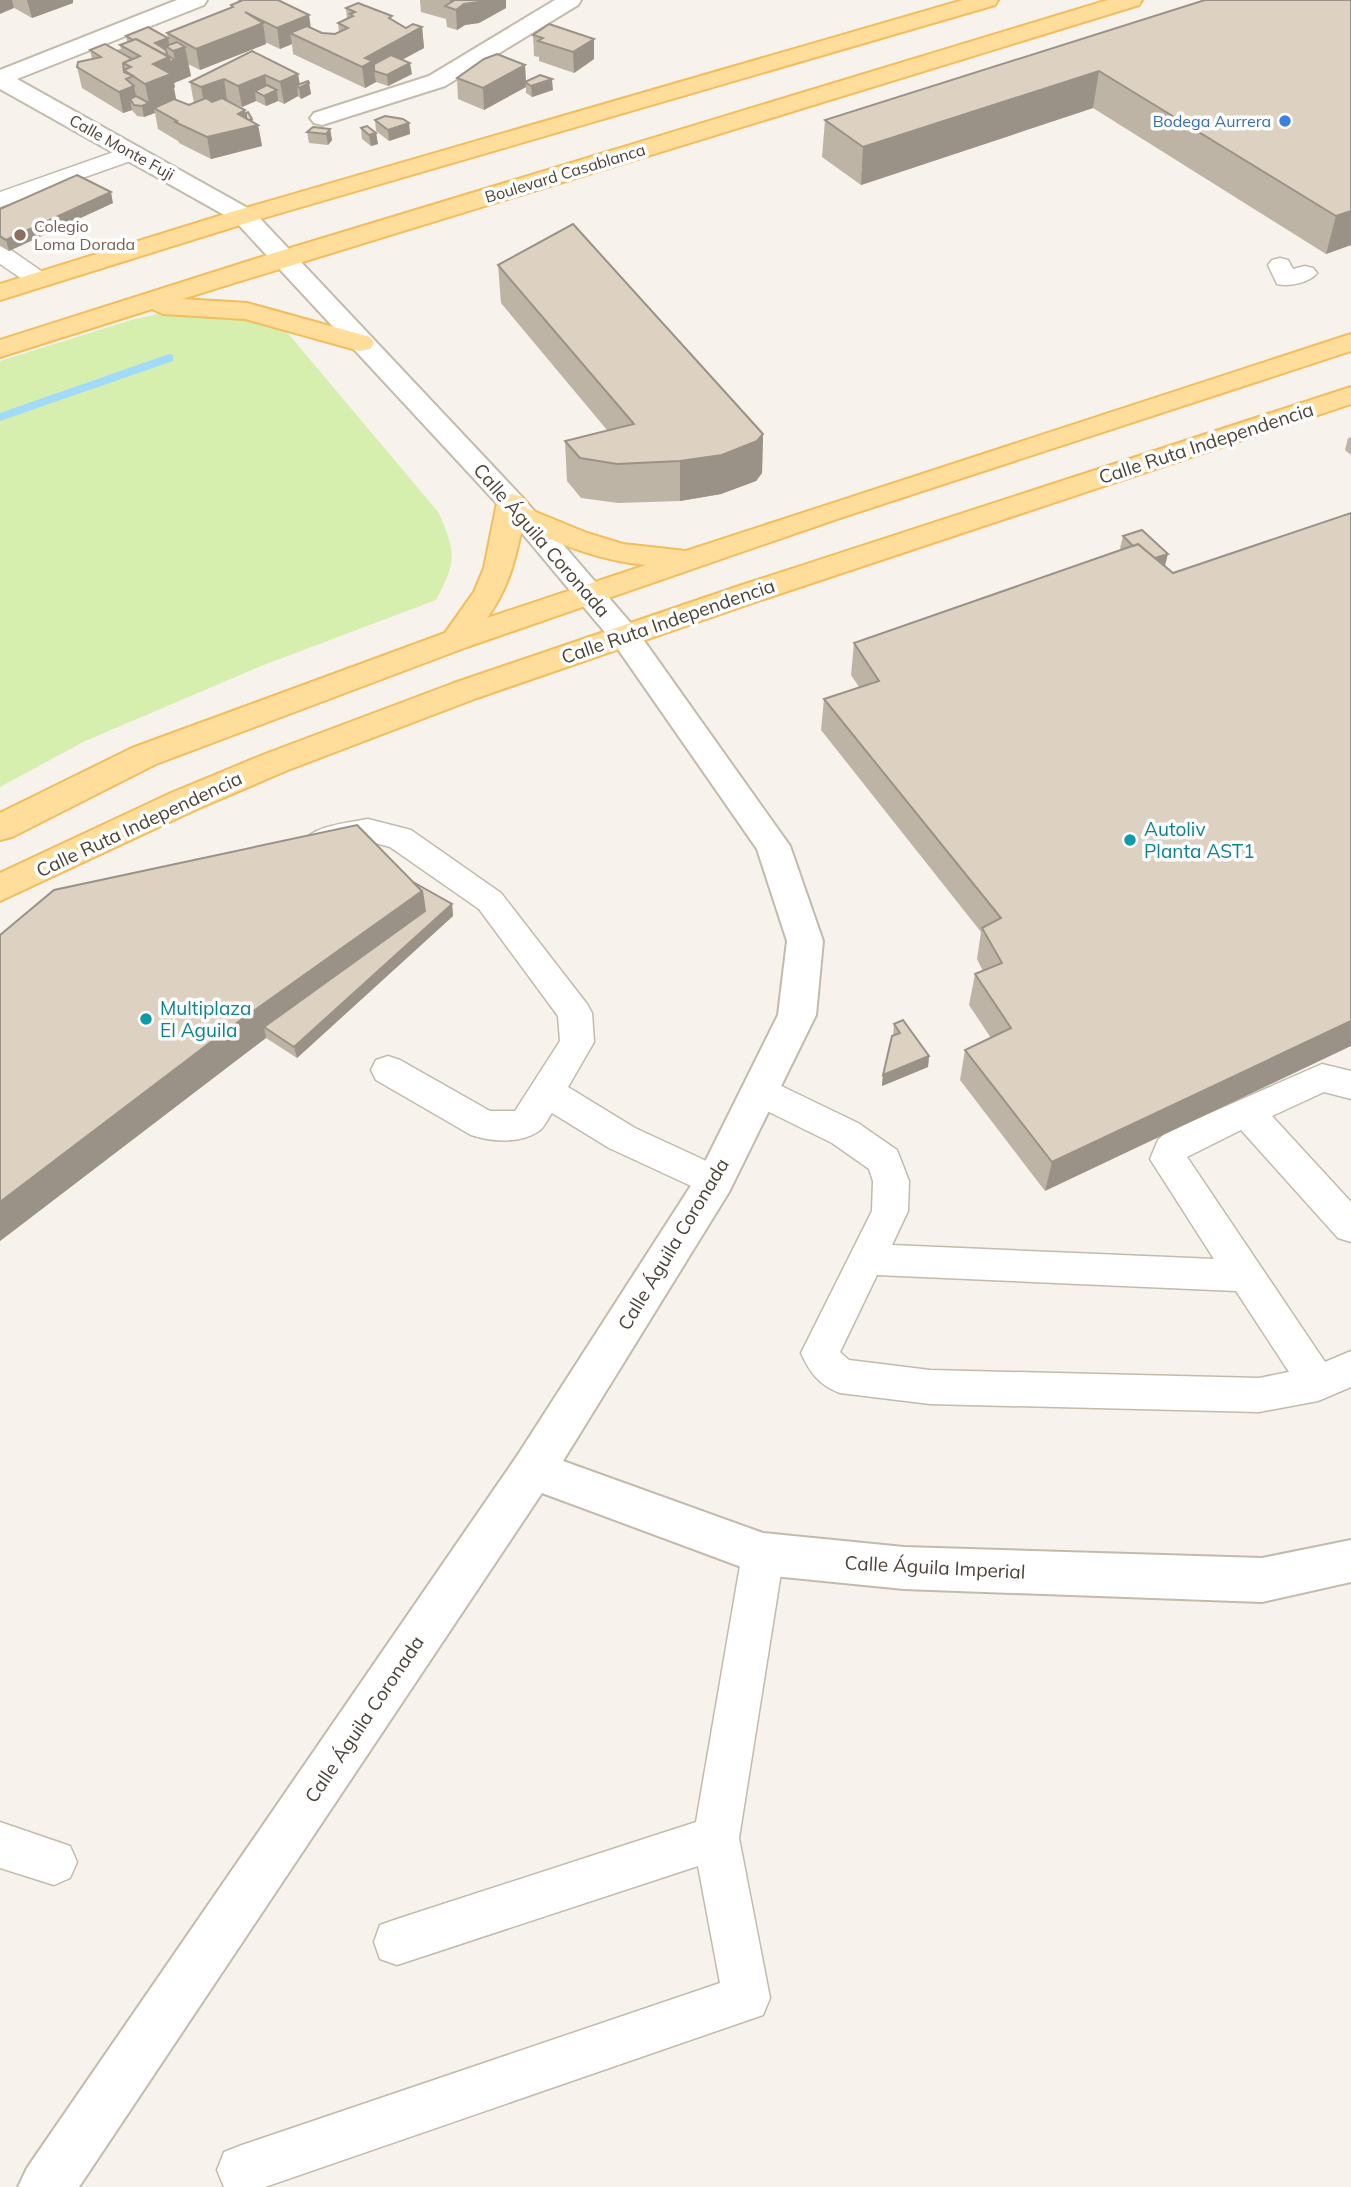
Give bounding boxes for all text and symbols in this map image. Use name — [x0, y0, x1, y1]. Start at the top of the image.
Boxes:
street label: Calle Monte Fuji — [66, 110, 178, 184]
place label: Bodega Aurrera — [1153, 111, 1271, 131]
marker: Bodega Aurrera — [1277, 113, 1293, 129]
street label: Boulevard Casablanca — [482, 139, 648, 207]
place label: Colegio Loma Dorada — [34, 216, 135, 254]
marker: Colegio Loma Dorada — [12, 227, 28, 243]
street label: Calle Ruta Independencia — [1096, 397, 1316, 489]
street label: Calle Águila Coronada — [469, 458, 615, 622]
street label: Calle Ruta Independencia — [558, 573, 778, 669]
street label: Calle Ruta Independencia — [32, 766, 246, 882]
place label: Autoliv Planta AST1 — [1144, 817, 1255, 863]
marker: Autoliv Planta AST1 — [1122, 832, 1138, 848]
place label: Multiplaza El Aguila — [160, 996, 251, 1042]
marker: Multiplaza El Aguila — [138, 1011, 154, 1027]
street label: Calle Águila Coronada — [612, 1154, 734, 1334]
street label: Calle Águila Imperial — [844, 1550, 1026, 1584]
street label: Calle Águila Coronada — [299, 1631, 429, 1807]

